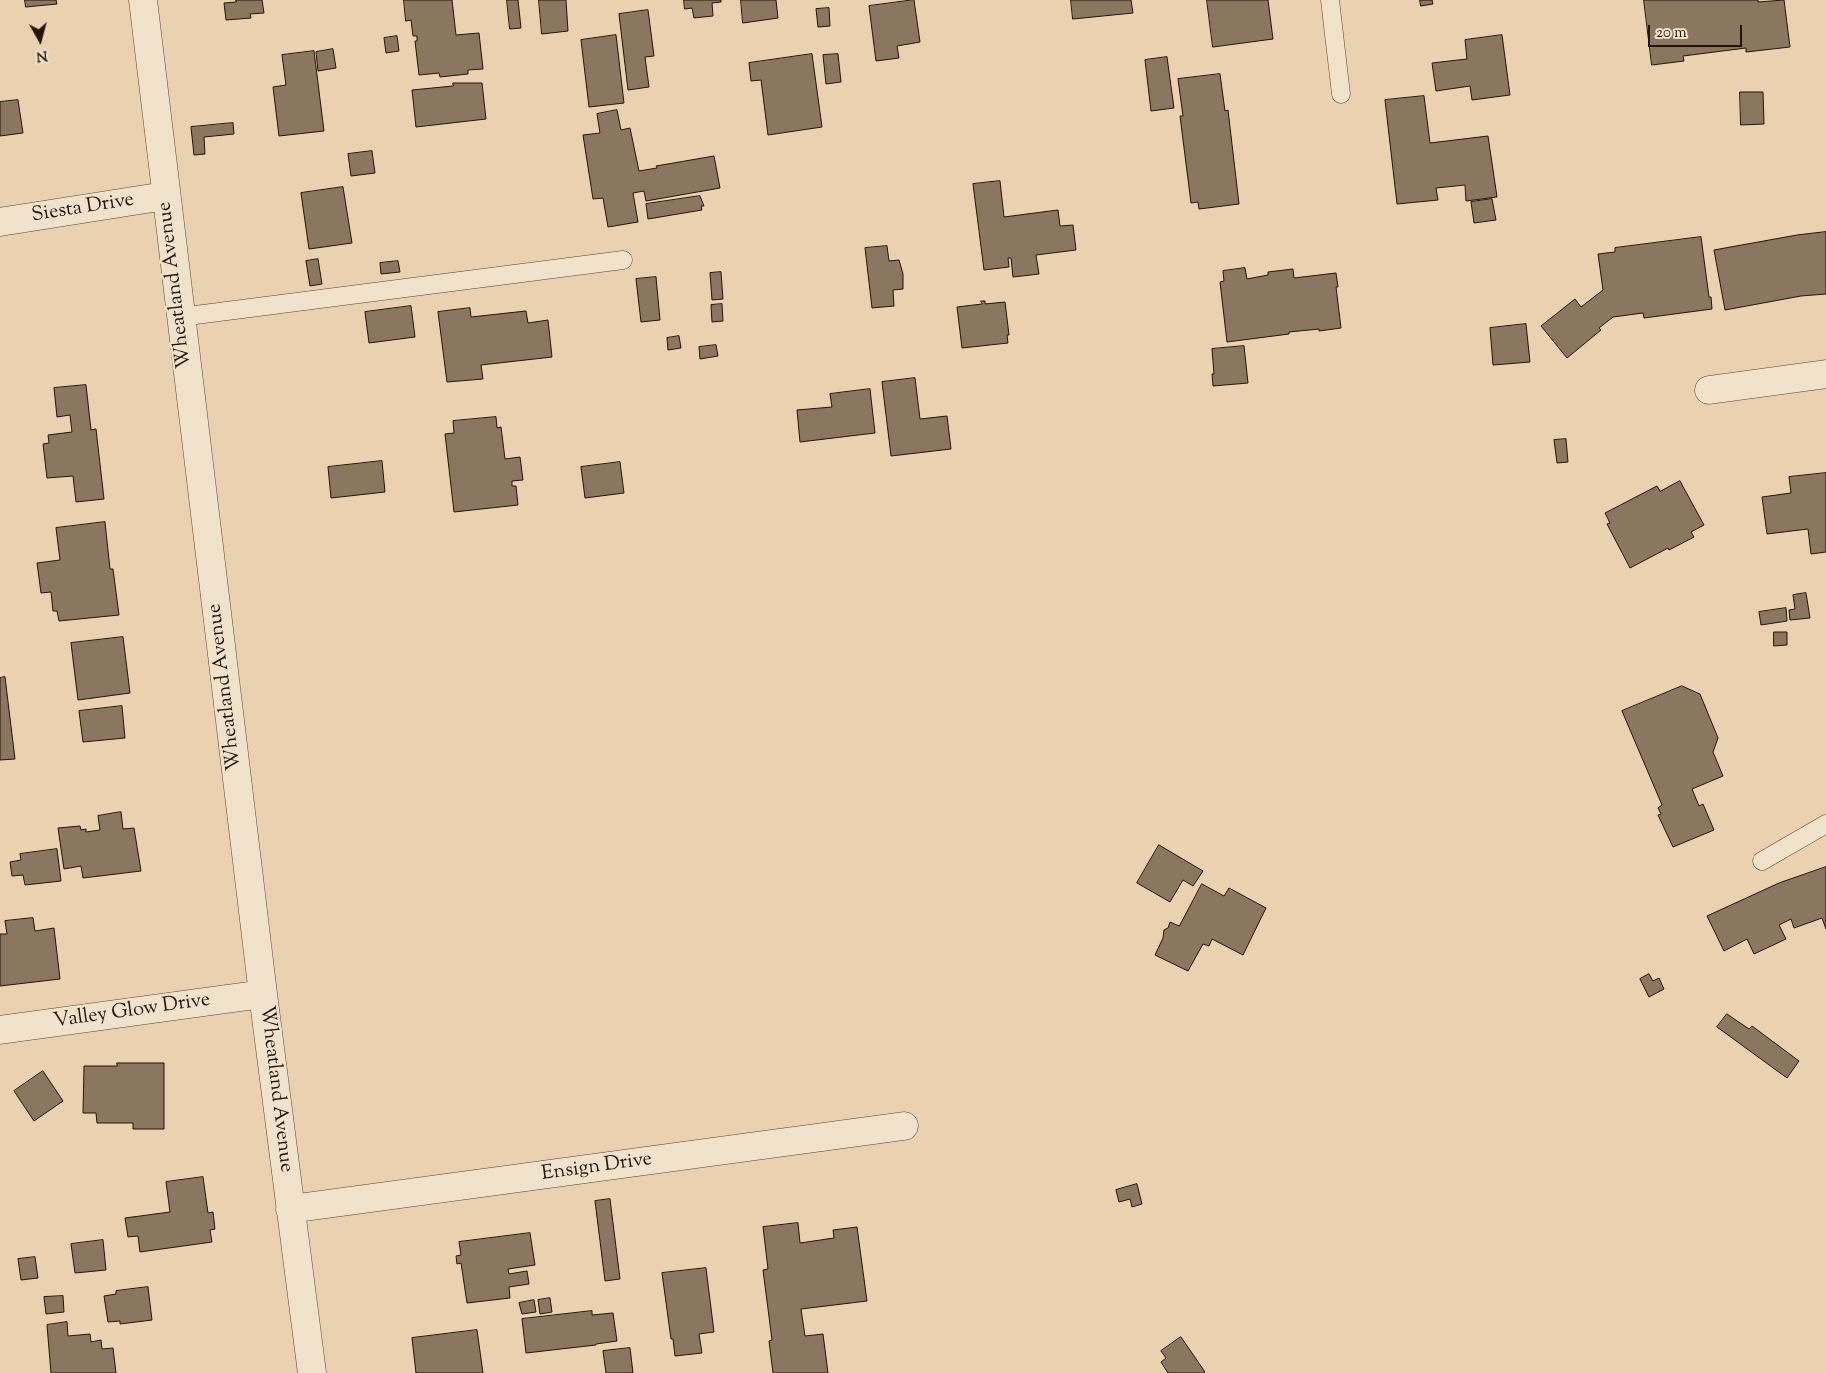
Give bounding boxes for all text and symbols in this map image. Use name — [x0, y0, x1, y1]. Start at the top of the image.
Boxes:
north arrow — [15, 15, 65, 65]
scale bar — [1651, 15, 1745, 47]
text: 20 m — [1656, 23, 1687, 44]
text: N — [35, 44, 49, 65]
street label: Siesta Drive — [30, 189, 136, 229]
street label: Wheatland Avenue — [154, 200, 198, 370]
street label: Wheatland Avenue — [204, 602, 248, 772]
street label: Valley Glow Drive — [52, 989, 212, 1035]
street label: Wheatland Avenue — [253, 1004, 297, 1174]
street label: Ensign Drive — [540, 1148, 654, 1188]

